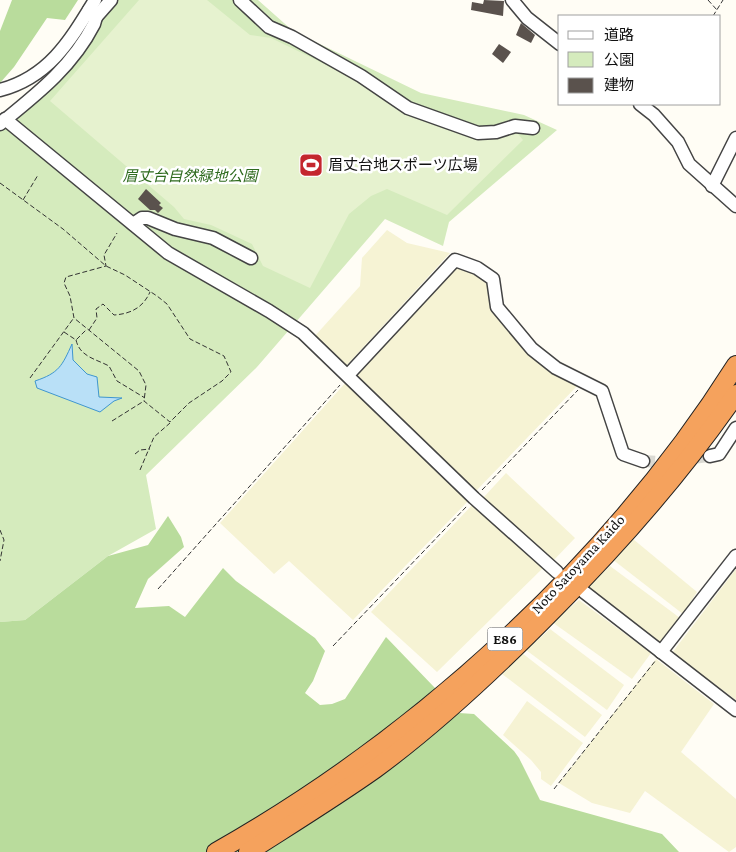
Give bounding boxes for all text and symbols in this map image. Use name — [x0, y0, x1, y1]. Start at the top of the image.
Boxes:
legend — [558, 15, 721, 105]
text: 道路 — [604, 27, 634, 43]
text: 公園 — [604, 52, 634, 68]
text: 建物 — [604, 77, 634, 93]
sports icon: 眉丈台地スポーツ広場 — [298, 152, 324, 178]
place label: 眉丈台地スポーツ広場 — [328, 157, 478, 173]
park label: 眉丈台自然緑地公園 — [122, 168, 259, 184]
street label: Noto Satoyama Kaido — [528, 511, 629, 617]
road number: E86 — [488, 628, 522, 650]

